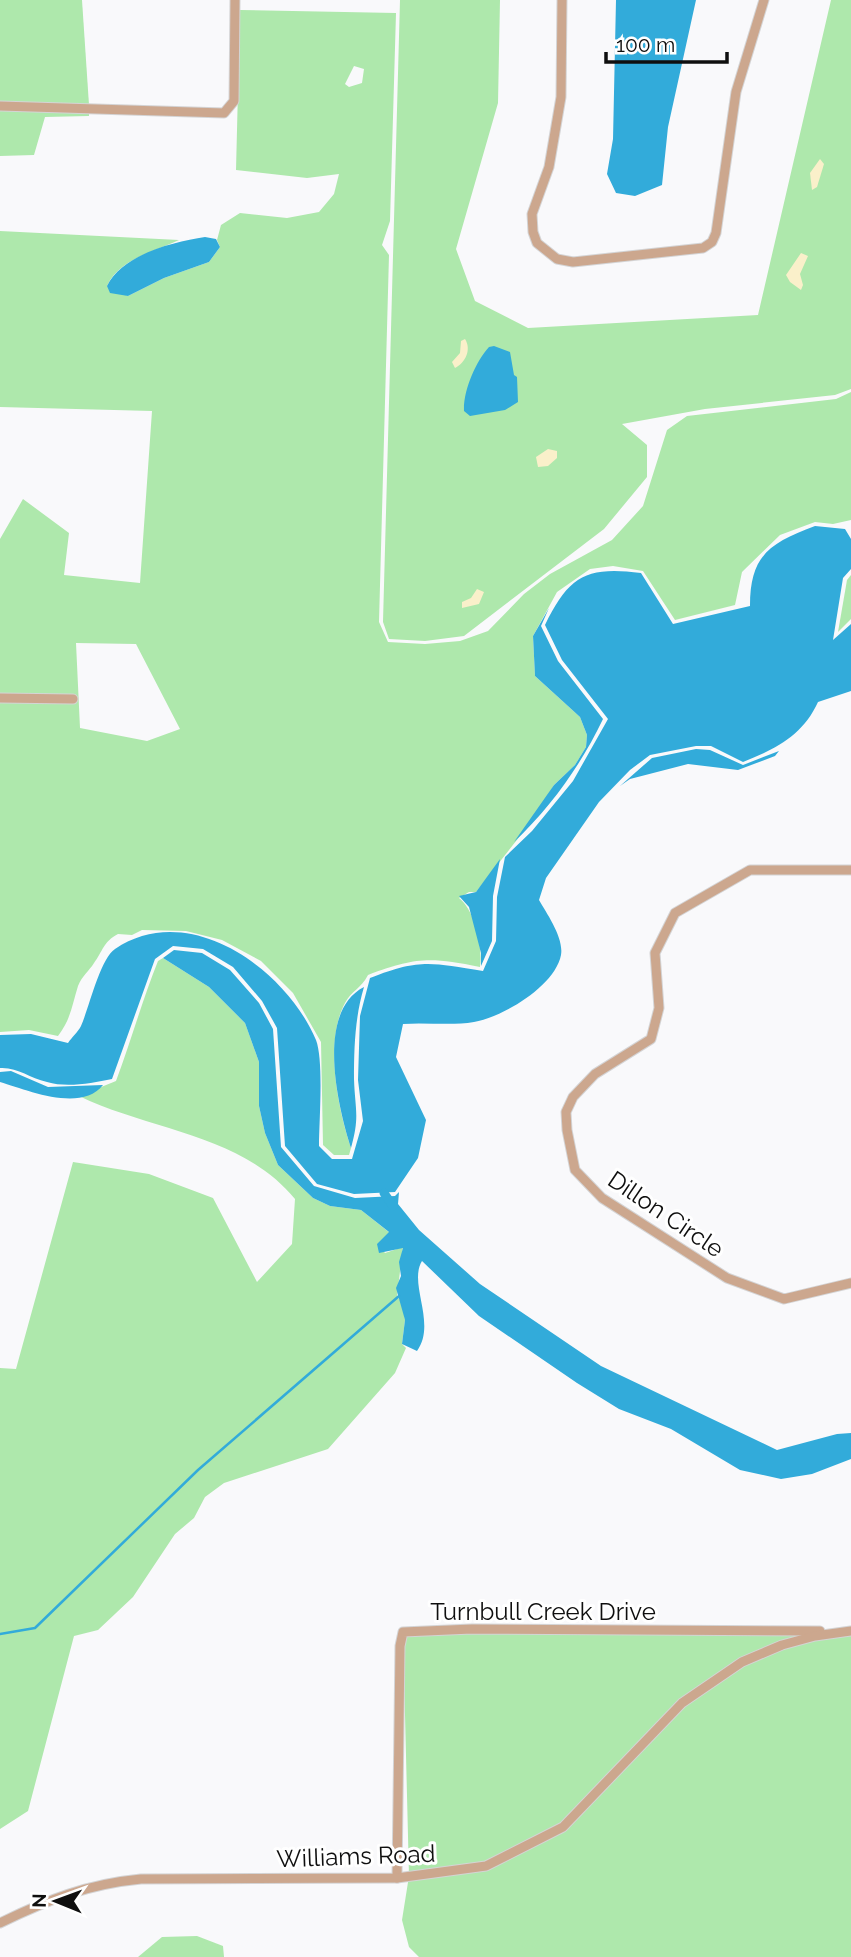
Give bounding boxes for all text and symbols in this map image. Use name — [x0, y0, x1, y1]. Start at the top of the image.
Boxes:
scale bar — [606, 21, 727, 65]
text: 100 m — [616, 32, 675, 57]
street label: Dillon Circle — [603, 1165, 729, 1263]
street label: Turnbull Creek Drive — [430, 1597, 656, 1626]
street label: Williams Road — [276, 1839, 436, 1873]
north arrow — [21, 1866, 91, 1936]
text: N — [28, 1893, 50, 1908]

